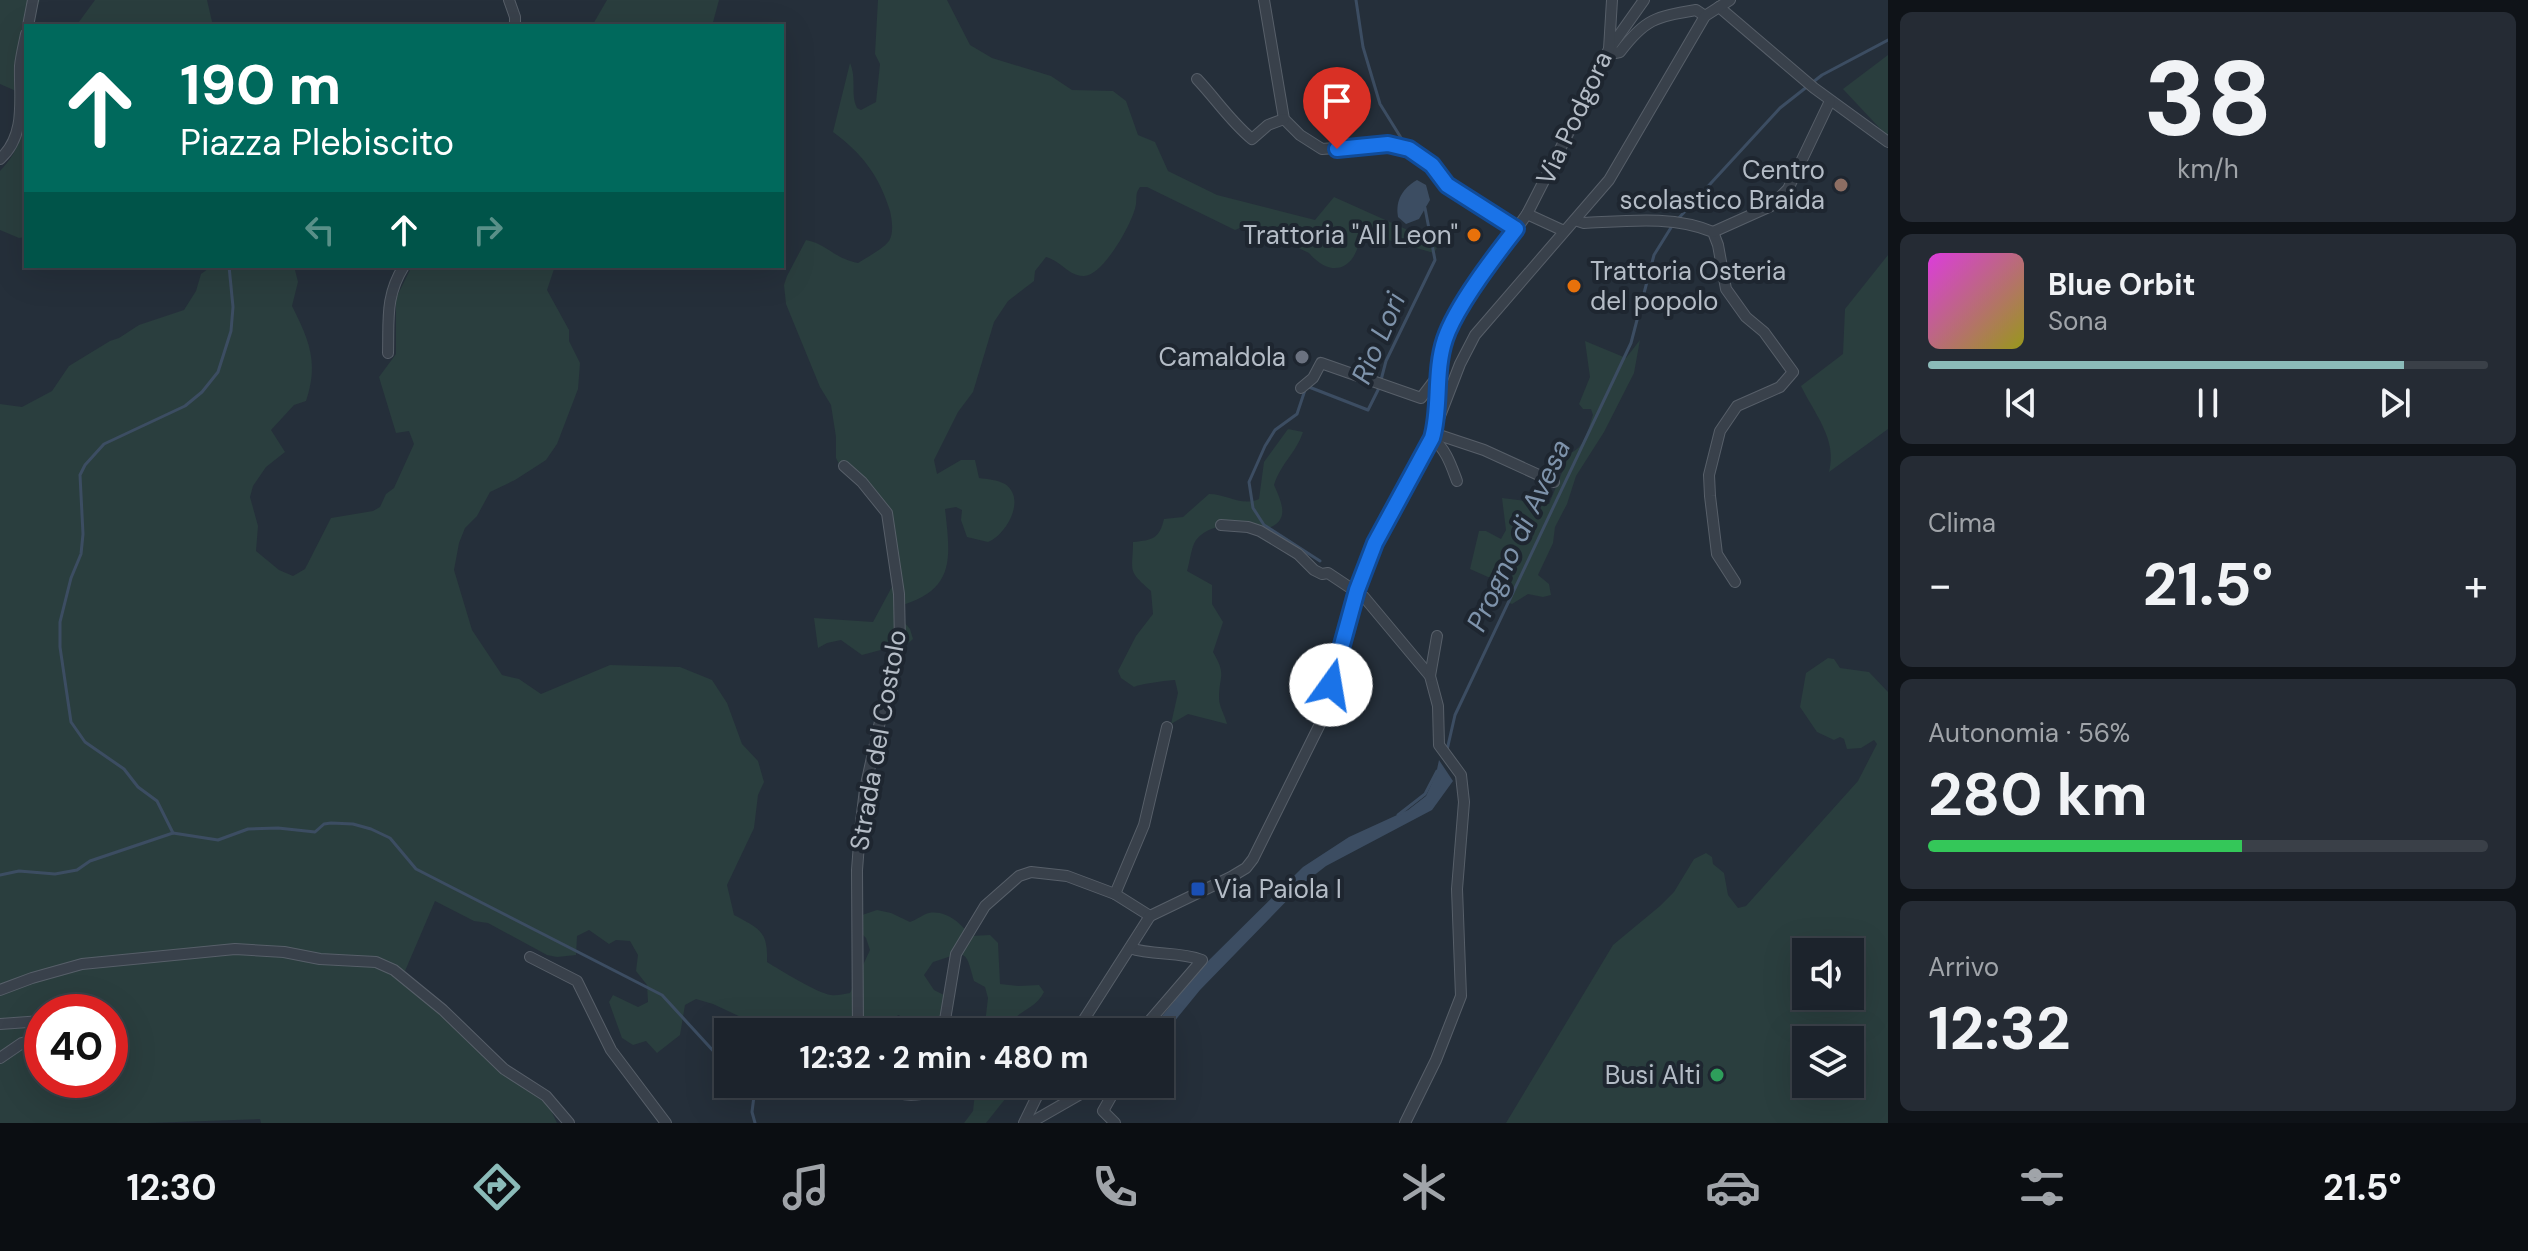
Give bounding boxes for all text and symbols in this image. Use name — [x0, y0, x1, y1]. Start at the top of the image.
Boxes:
text: 38 — [2144, 32, 2272, 167]
street label: Via Podgora — [1528, 46, 1620, 190]
text: 190 m — [180, 48, 341, 121]
icon: ahead — [48, 56, 152, 160]
pin — [1303, 67, 1371, 149]
icon: arrive — [1315, 79, 1359, 123]
text: Piazza Plebiscito — [180, 119, 454, 166]
text: km/h — [2177, 152, 2239, 186]
place label: Centro scolastico Braida — [1619, 153, 1825, 217]
marker: Centro scolastico Braida — [1832, 176, 1850, 194]
icon: left — [298, 208, 342, 252]
icon: ahead — [382, 208, 426, 252]
icon: right — [466, 208, 510, 252]
place label: Trattoria "All Leon" — [1243, 218, 1458, 252]
marker: Trattoria "All Leon" — [1465, 226, 1483, 244]
place label: Trattoria Osteria del popolo — [1590, 254, 1786, 318]
text: Blue Orbit — [2048, 265, 2195, 304]
marker: Trattoria Osteria del popolo — [1565, 277, 1583, 295]
water label: Rio Lori — [1343, 286, 1415, 390]
text: Sona — [2048, 304, 2108, 338]
place label: Camaldola — [1158, 340, 1286, 374]
marker: Camaldola — [1293, 348, 1311, 366]
icon: previous — [1999, 381, 2043, 425]
icon: pause — [2186, 381, 2230, 425]
icon: next — [2373, 381, 2417, 425]
water label: Progno di Avesa — [1458, 433, 1579, 637]
text: Clima — [1928, 506, 1996, 540]
text: 21.5° — [2143, 545, 2273, 624]
text: − — [1928, 556, 1952, 614]
text: + — [2464, 556, 2488, 614]
street label: Strada del Costolo — [842, 627, 914, 853]
position arrow — [1289, 643, 1373, 727]
text: Autonomia · 56% — [1928, 716, 2130, 750]
text: 280 km — [1928, 755, 2148, 834]
place label: Via Paiola I — [1214, 872, 1342, 906]
marker: Via Paiola I — [1189, 880, 1207, 898]
map controls — [1792, 938, 1864, 1098]
button: sound — [1792, 938, 1864, 1010]
text: Arrivo — [1928, 950, 1999, 984]
text: 12:32 — [1928, 989, 2071, 1068]
speed limit sign: 40 — [24, 994, 128, 1098]
button: layers — [1792, 1026, 1864, 1098]
text: 12:32 · 2 min · 480 m — [800, 1038, 1088, 1077]
place label: Busi Alti — [1605, 1058, 1701, 1092]
marker: Busi Alti — [1708, 1066, 1726, 1084]
icon: directions — [469, 1159, 525, 1215]
icon: music — [778, 1159, 834, 1215]
icon: phone — [1087, 1159, 1143, 1215]
icon: climate — [1396, 1159, 1452, 1215]
icon: car — [1705, 1159, 1761, 1215]
icon: filters — [2014, 1159, 2070, 1215]
text: 12:30 — [126, 1164, 217, 1211]
text: 21.5° — [2323, 1164, 2402, 1211]

